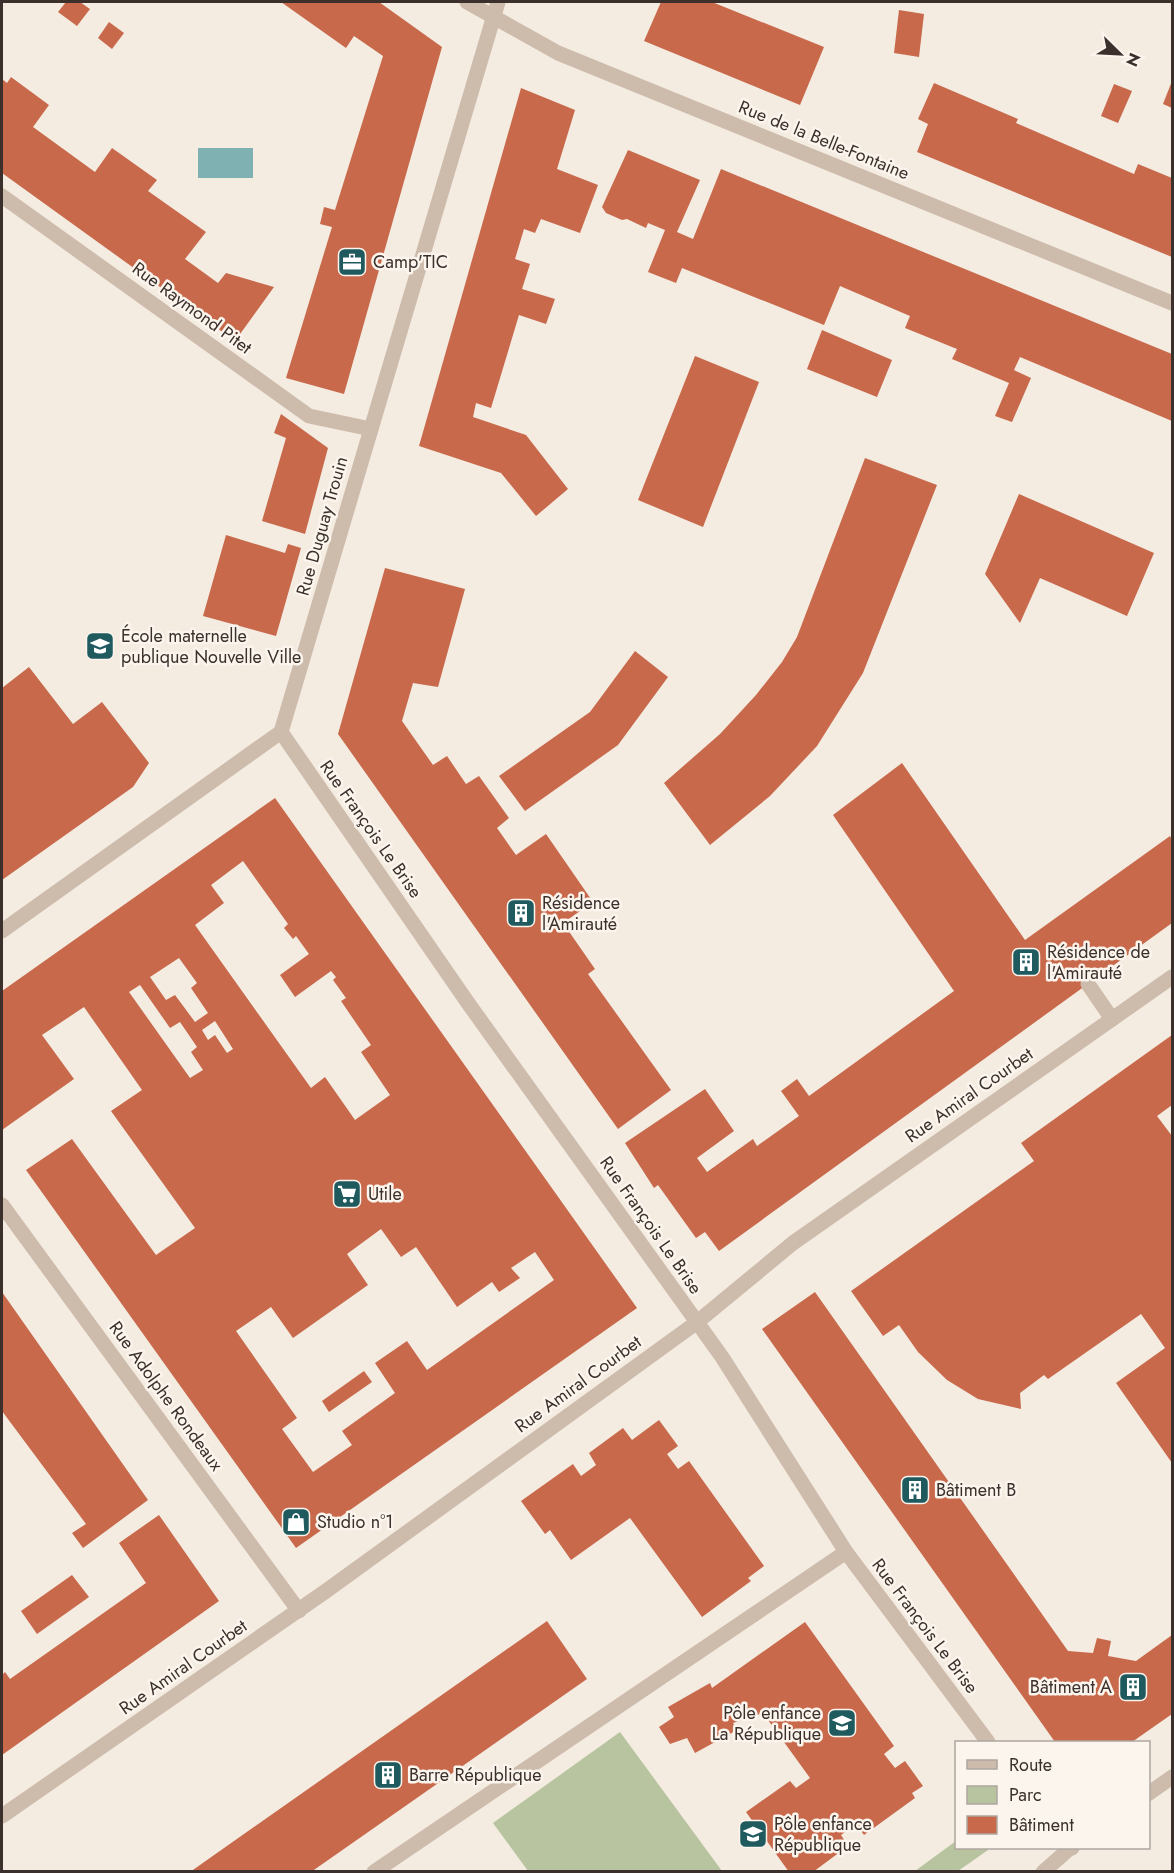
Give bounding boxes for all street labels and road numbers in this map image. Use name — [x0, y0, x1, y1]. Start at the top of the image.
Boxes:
street label: Rue de la Belle-Fontaine — [735, 94, 913, 186]
street label: Rue Raymond Pitet — [127, 256, 258, 361]
street label: Rue Duguay Trouin — [290, 453, 354, 599]
street label: Rue François Le Brise — [314, 755, 428, 903]
street label: Rue Amiral Courbet — [900, 1041, 1039, 1149]
street label: Rue François Le Brise — [594, 1151, 708, 1299]
street label: Rue Adolphe Rondeaux — [103, 1316, 229, 1476]
street label: Rue Amiral Courbet — [509, 1329, 647, 1439]
street label: Rue François Le Brise — [866, 1553, 984, 1699]
street label: Rue Amiral Courbet — [114, 1613, 253, 1721]

